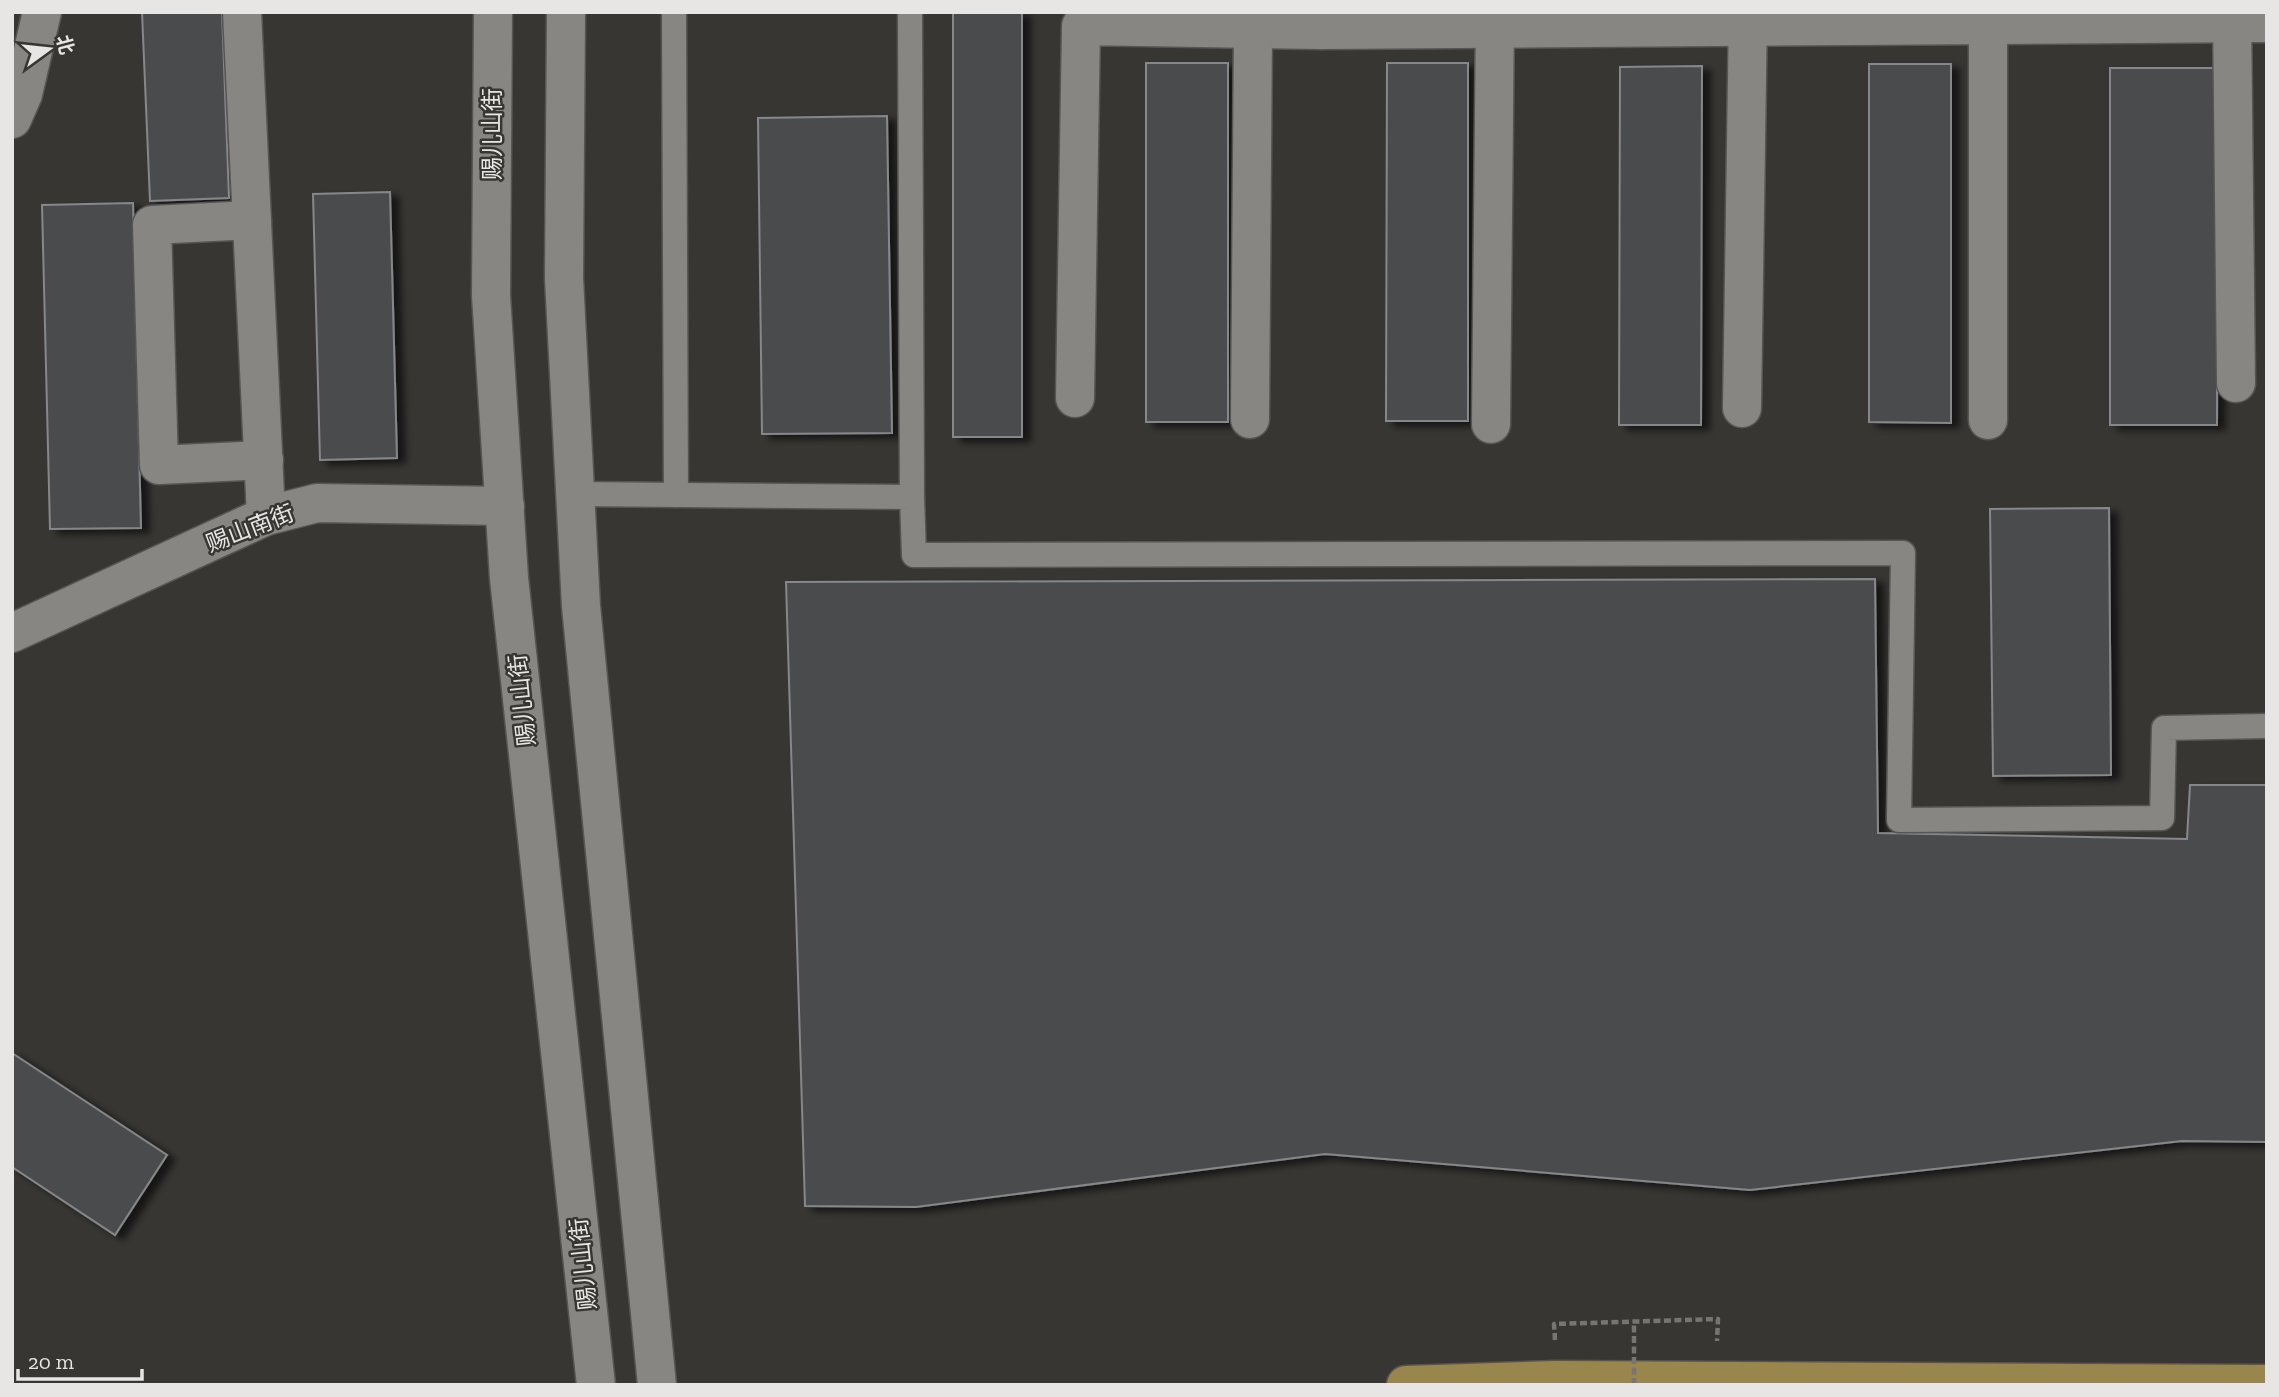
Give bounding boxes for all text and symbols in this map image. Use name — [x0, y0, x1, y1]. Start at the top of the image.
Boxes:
north arrow — [14, 14, 84, 84]
text: 北 — [51, 33, 79, 57]
street label: 赐儿山街 — [478, 88, 506, 180]
street label: 赐山南街 — [202, 498, 298, 558]
street label: 赐儿山街 — [503, 653, 541, 747]
street label: 赐儿山街 — [564, 1217, 602, 1311]
scale bar — [18, 1338, 142, 1382]
text: 20 m — [28, 1349, 74, 1374]

